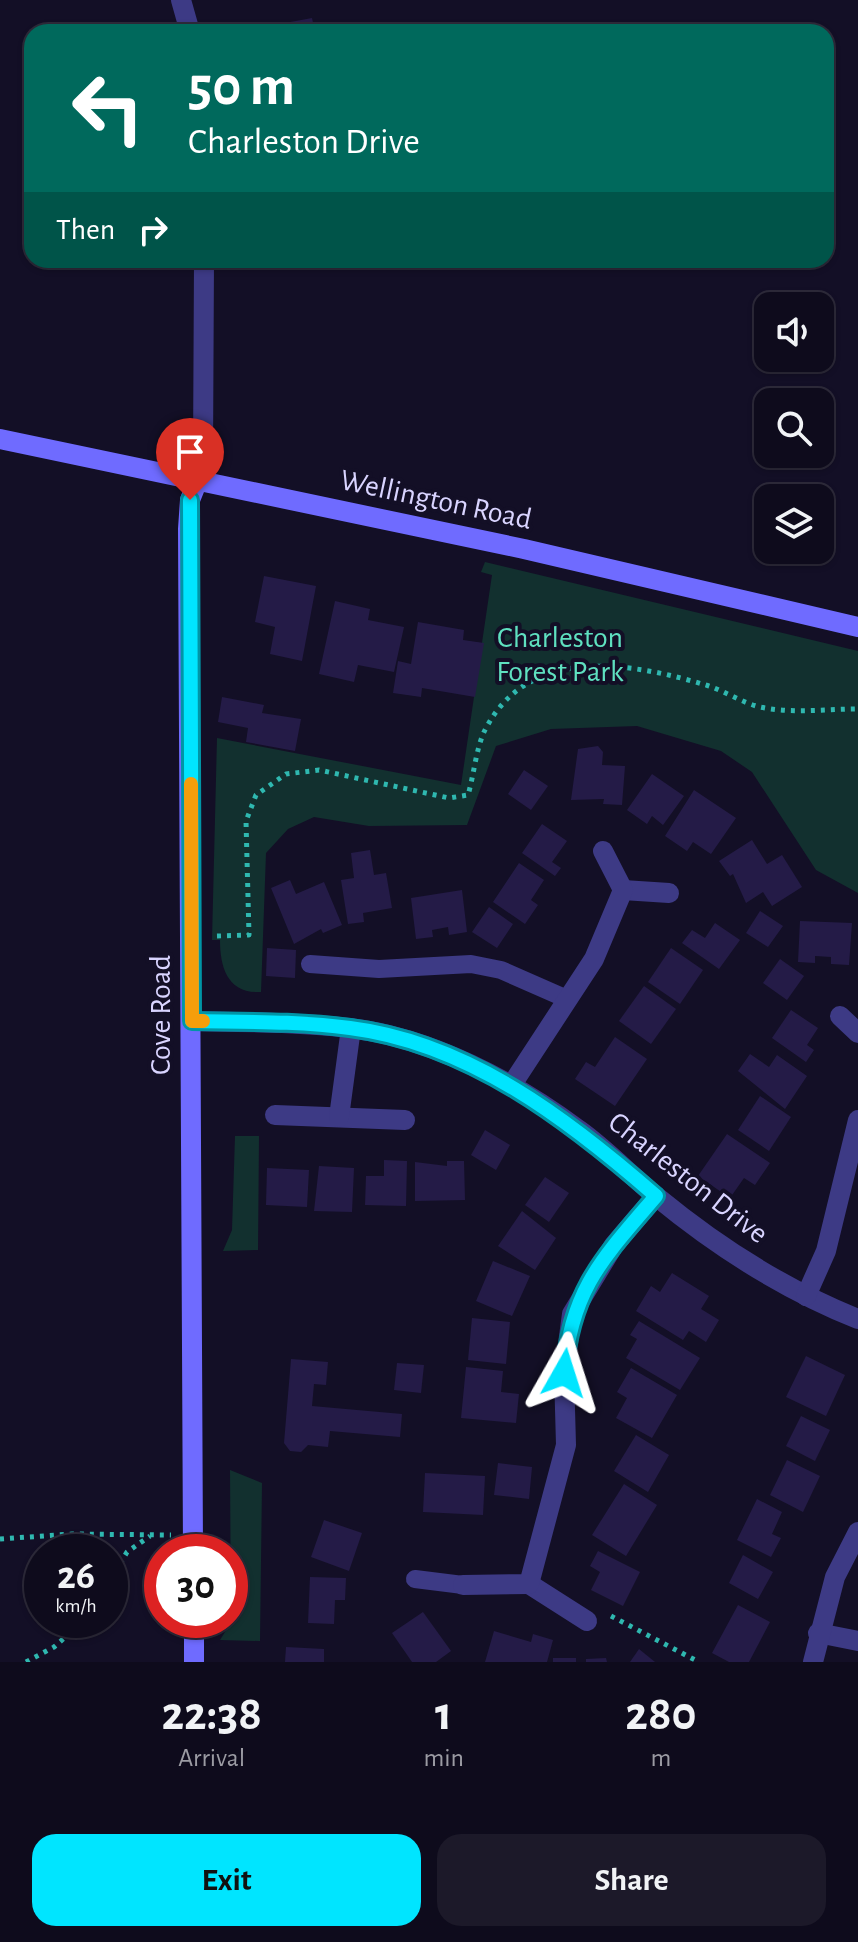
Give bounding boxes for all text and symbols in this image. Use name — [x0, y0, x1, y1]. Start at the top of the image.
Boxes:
icon: left — [56, 56, 160, 160]
text: 50 m — [188, 59, 295, 115]
text: Charleston Drive — [188, 124, 420, 160]
icon: right — [131, 208, 175, 252]
text: Then — [56, 215, 115, 245]
map controls — [754, 292, 834, 564]
button: sound — [754, 292, 834, 372]
button: search — [754, 388, 834, 468]
pin — [156, 418, 224, 500]
icon: arrive — [168, 430, 212, 474]
street label: Wellington Road — [337, 465, 535, 535]
button: layers — [754, 484, 834, 564]
park label: Charleston Forest Park — [496, 623, 624, 687]
street label: Cove Road — [146, 955, 176, 1075]
street label: Charleston Drive — [603, 1107, 773, 1249]
position arrow — [522, 1331, 606, 1415]
speed limit sign: 30 — [144, 1534, 248, 1638]
text: 26 — [57, 1556, 95, 1596]
text: km/h — [55, 1596, 97, 1616]
text: 22:38 — [161, 1691, 262, 1739]
text: 1 — [435, 1691, 452, 1739]
text: 280 — [625, 1691, 697, 1739]
text: Arrival — [178, 1745, 245, 1771]
text: min — [423, 1745, 464, 1771]
text: m — [651, 1745, 671, 1771]
button: Exit — [32, 1834, 421, 1926]
button: Share — [437, 1834, 826, 1926]

